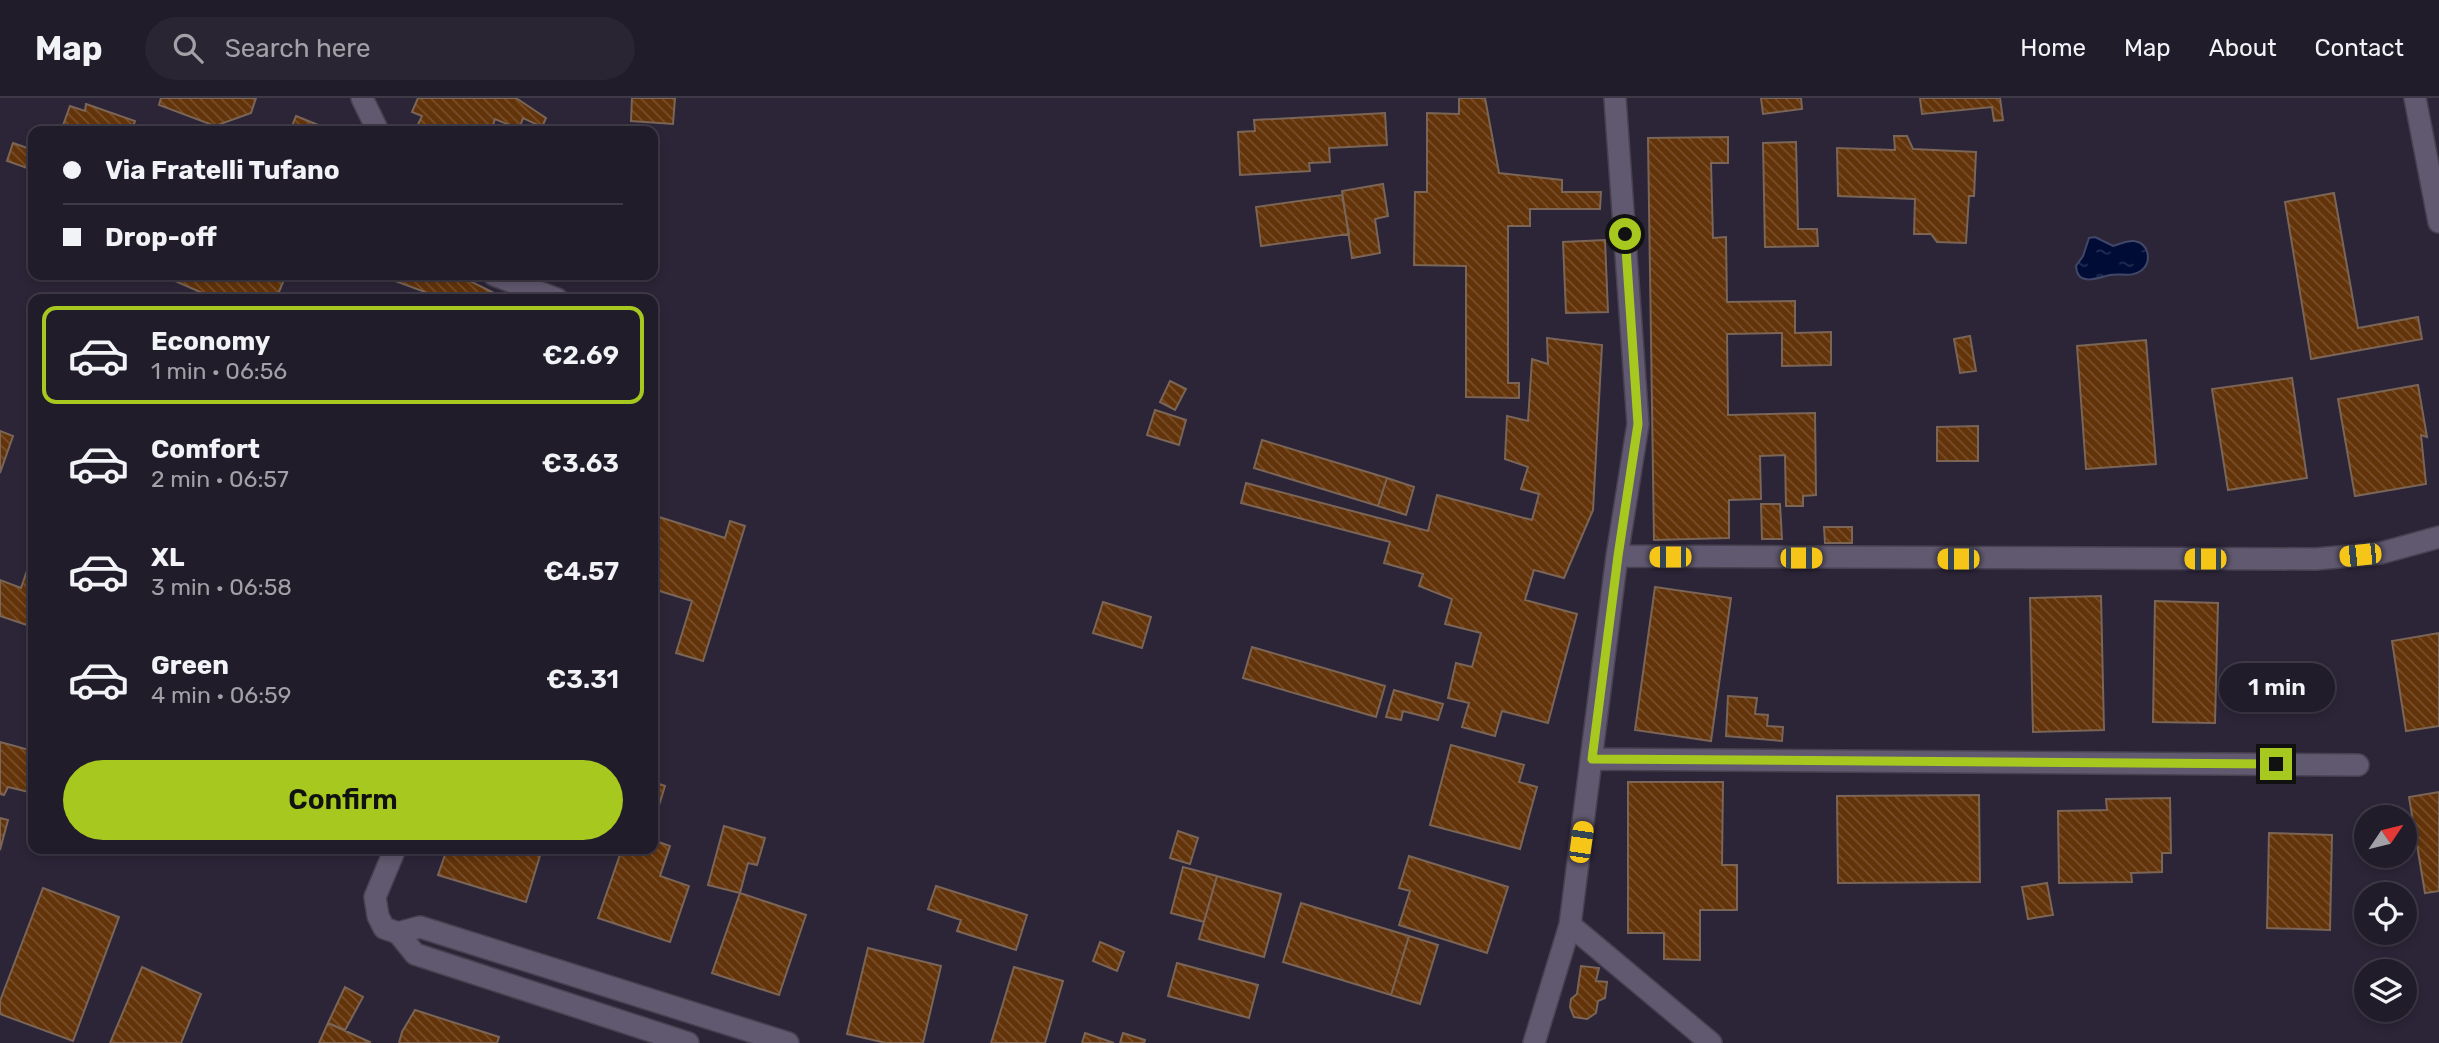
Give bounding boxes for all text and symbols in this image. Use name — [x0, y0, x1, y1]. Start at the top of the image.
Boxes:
search box — [145, 17, 635, 80]
text: Map — [35, 29, 103, 68]
icon: search — [169, 29, 207, 67]
text: Search here — [225, 33, 370, 64]
text: Home — [2020, 34, 2086, 62]
text: Map — [2124, 34, 2171, 62]
text: About — [2209, 34, 2277, 62]
text: Contact — [2315, 34, 2404, 62]
text: Via Fratelli Tufano — [105, 155, 340, 186]
route start — [1609, 218, 1641, 250]
text: Drop-off — [105, 222, 217, 253]
icon: car — [67, 324, 130, 387]
text: Economy — [151, 326, 270, 357]
text: €2.69 — [542, 340, 619, 371]
text: 1 min · 06:56 — [151, 357, 287, 385]
icon: car — [67, 432, 130, 495]
text: Comfort — [151, 434, 260, 465]
text: €3.63 — [542, 448, 619, 479]
text: 2 min · 06:57 — [151, 465, 289, 493]
icon: car — [67, 540, 130, 603]
text: XL — [151, 542, 184, 573]
car — [2339, 542, 2382, 568]
car — [1650, 547, 1692, 568]
car — [1781, 548, 1823, 569]
car — [1938, 549, 1980, 570]
car — [2185, 549, 2227, 570]
text: €4.57 — [544, 556, 619, 587]
text: 3 min · 06:58 — [151, 573, 292, 601]
icon: car — [67, 648, 130, 711]
text: Green — [151, 650, 229, 681]
callout: 1 min — [2218, 662, 2334, 712]
text: €3.31 — [546, 664, 619, 695]
text: 1 min — [2248, 673, 2306, 701]
text: 4 min · 06:59 — [151, 681, 291, 709]
route end — [2260, 748, 2292, 780]
button: Confirm — [63, 760, 623, 840]
north arrow — [2354, 805, 2417, 868]
map controls — [2354, 805, 2417, 1022]
car — [1568, 820, 1595, 864]
button: locate — [2354, 882, 2417, 945]
button: layers — [2354, 959, 2417, 1022]

